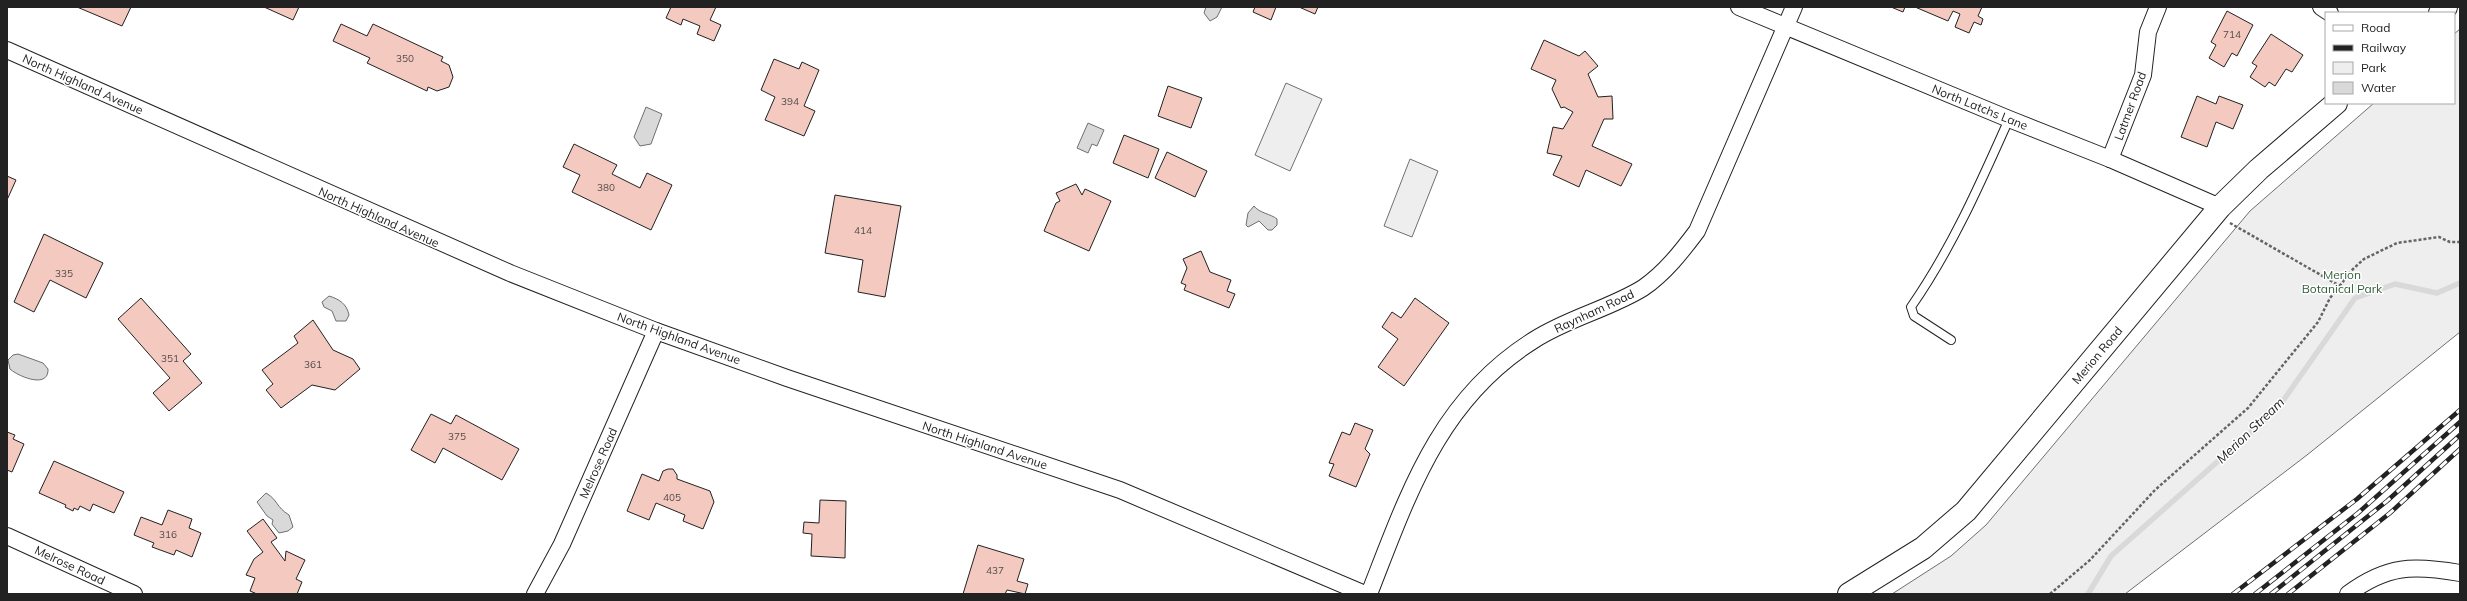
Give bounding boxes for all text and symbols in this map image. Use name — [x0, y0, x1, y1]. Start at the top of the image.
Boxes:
legend — [2325, 12, 2455, 104]
text: Road — [2361, 20, 2390, 35]
house number: 714 — [2223, 28, 2241, 41]
text: Railway — [2361, 40, 2407, 55]
street label: North Highland Avenue — [20, 51, 146, 117]
house number: 350 — [396, 52, 414, 65]
text: Park — [2361, 60, 2387, 75]
street label: Latmer Road — [2111, 70, 2149, 142]
text: Water — [2361, 80, 2397, 95]
street label: North Latchs Lane — [1930, 81, 2030, 133]
house number: 394 — [781, 95, 799, 108]
house number: 380 — [597, 181, 615, 194]
street label: North Highland Avenue — [316, 184, 442, 250]
house number: 414 — [854, 224, 872, 237]
house number: 335 — [55, 267, 73, 280]
park label: Merion Botanical Park — [2302, 267, 2383, 296]
street label: Raynham Road — [1552, 286, 1636, 336]
street label: North Highland Avenue — [615, 309, 743, 367]
street label: Merion Road — [2069, 323, 2125, 387]
house number: 351 — [161, 352, 179, 365]
house number: 361 — [304, 358, 322, 371]
water label: Merion Stream — [2213, 394, 2287, 466]
street label: North Highland Avenue — [921, 418, 1049, 472]
street label: Melrose Road — [576, 425, 620, 501]
house number: 375 — [448, 430, 466, 443]
house number: 405 — [663, 491, 681, 504]
house number: 316 — [159, 528, 177, 541]
street label: Melrose Road — [32, 542, 108, 588]
house number: 437 — [986, 564, 1004, 577]

